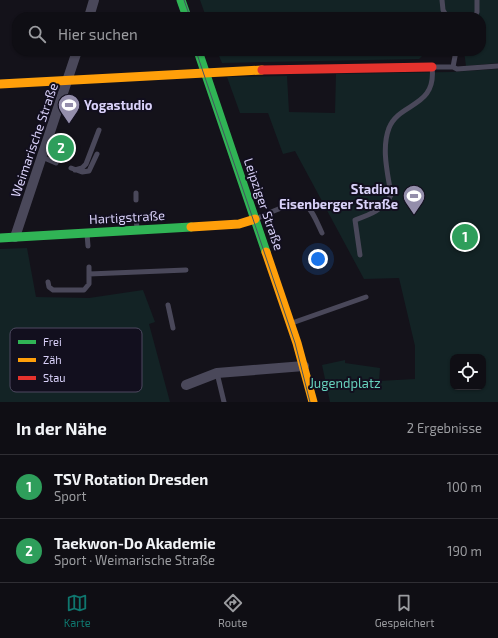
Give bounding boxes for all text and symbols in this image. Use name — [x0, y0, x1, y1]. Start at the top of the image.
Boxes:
search box — [12, 12, 486, 56]
icon: search — [26, 23, 48, 45]
text: Hier suchen — [58, 25, 138, 43]
street label: Weimarische Straße — [7, 81, 61, 199]
sports icon: Yogastudio — [56, 92, 82, 125]
place label: Yogastudio — [84, 97, 153, 113]
pin: 2 — [48, 133, 74, 163]
street label: Leipziger Straße — [241, 156, 287, 252]
place label: Stadion Eisenberger Straße — [279, 181, 398, 212]
sports icon: Stadion Eisenberger Straße — [401, 183, 427, 216]
street label: Hartigstraße — [89, 207, 165, 227]
pin: 1 — [452, 222, 478, 252]
your location — [308, 249, 328, 269]
legend — [10, 328, 142, 392]
text: Frei — [43, 335, 62, 348]
text: Zäh — [43, 353, 62, 366]
map controls — [450, 354, 486, 390]
button: locate — [450, 354, 486, 390]
text: Stau — [43, 371, 66, 384]
park label: Jugendplatz — [309, 375, 381, 391]
text: In der Nähe — [16, 418, 107, 438]
text: 2 Ergebnisse — [407, 420, 482, 436]
text: TSV Rotation Dresden — [54, 470, 208, 488]
text: 1 — [26, 479, 32, 495]
text: 100 m — [447, 479, 482, 495]
text: Sport — [54, 488, 86, 504]
text: Taekwon-Do Akademie — [54, 534, 216, 552]
text: 2 — [25, 543, 33, 559]
text: 190 m — [447, 543, 482, 559]
text: Sport · Weimarische Straße — [54, 552, 215, 568]
tab: Karte — [64, 592, 91, 629]
tab: Route — [218, 592, 247, 629]
tab: Gespeichert — [375, 592, 434, 629]

